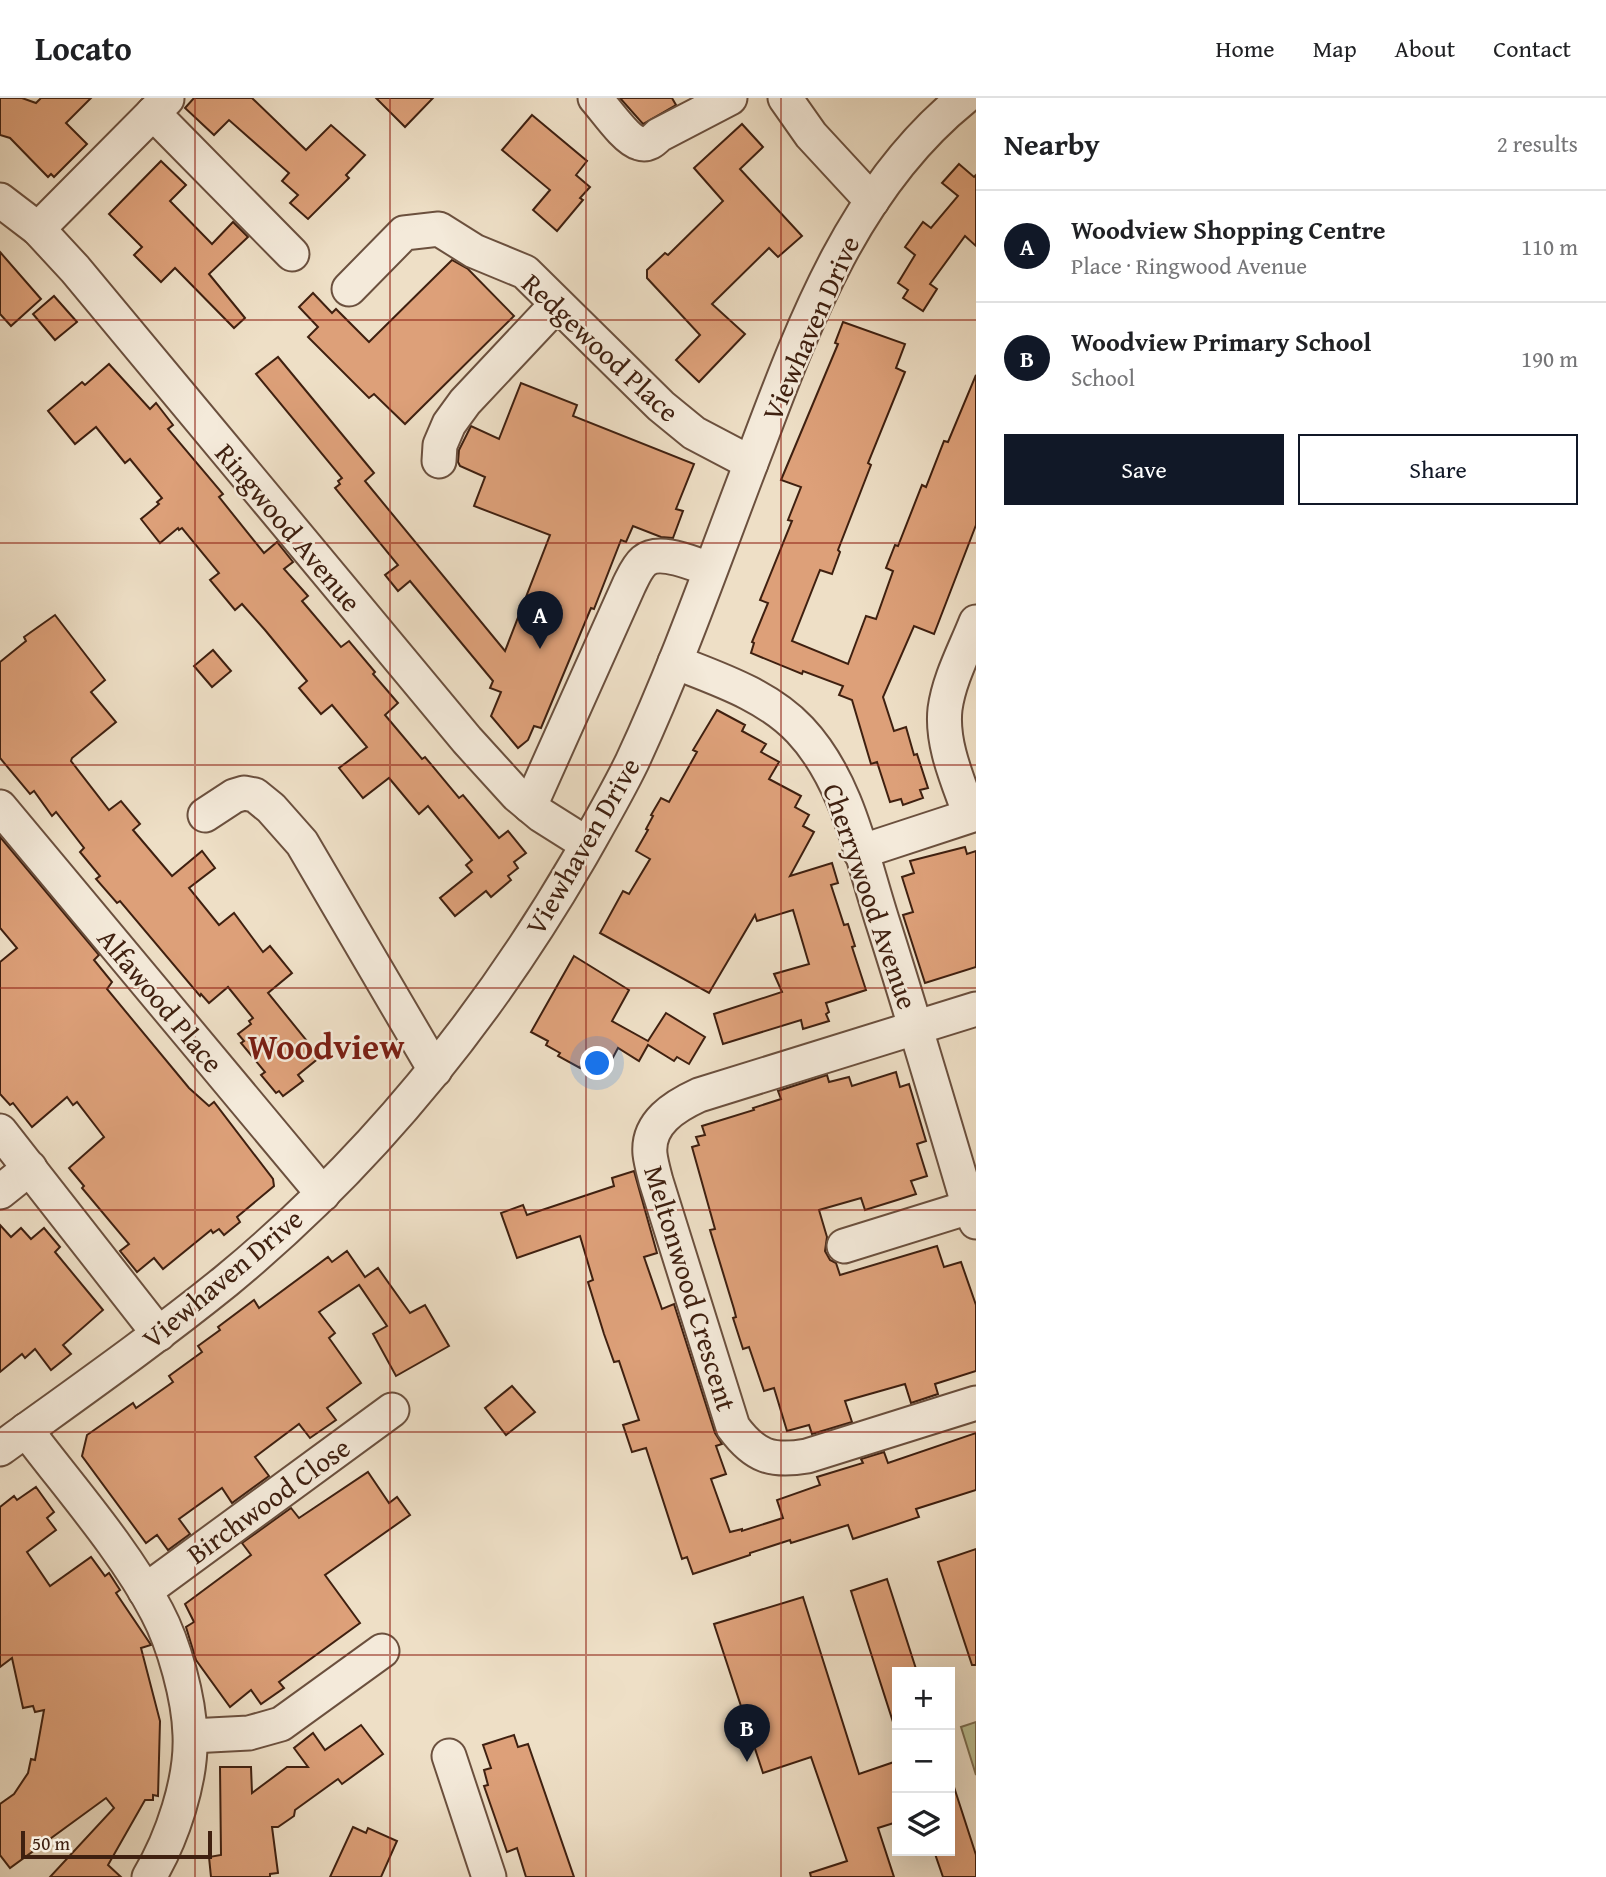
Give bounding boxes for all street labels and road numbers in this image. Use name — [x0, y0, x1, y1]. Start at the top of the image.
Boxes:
street label: Viewhaven Drive — [751, 229, 869, 427]
street label: Redgewood Place — [513, 263, 689, 431]
street label: Ringwood Avenue — [206, 434, 372, 620]
street label: Viewhaven Drive — [515, 750, 649, 942]
street label: Cherrywood Avenue — [813, 778, 929, 1014]
street label: Alfawood Place — [88, 919, 234, 1081]
street label: Meltonwood Crescent — [634, 1160, 748, 1416]
street label: Viewhaven Drive — [133, 1198, 311, 1358]
street label: Birchwood Close — [178, 1427, 358, 1573]

